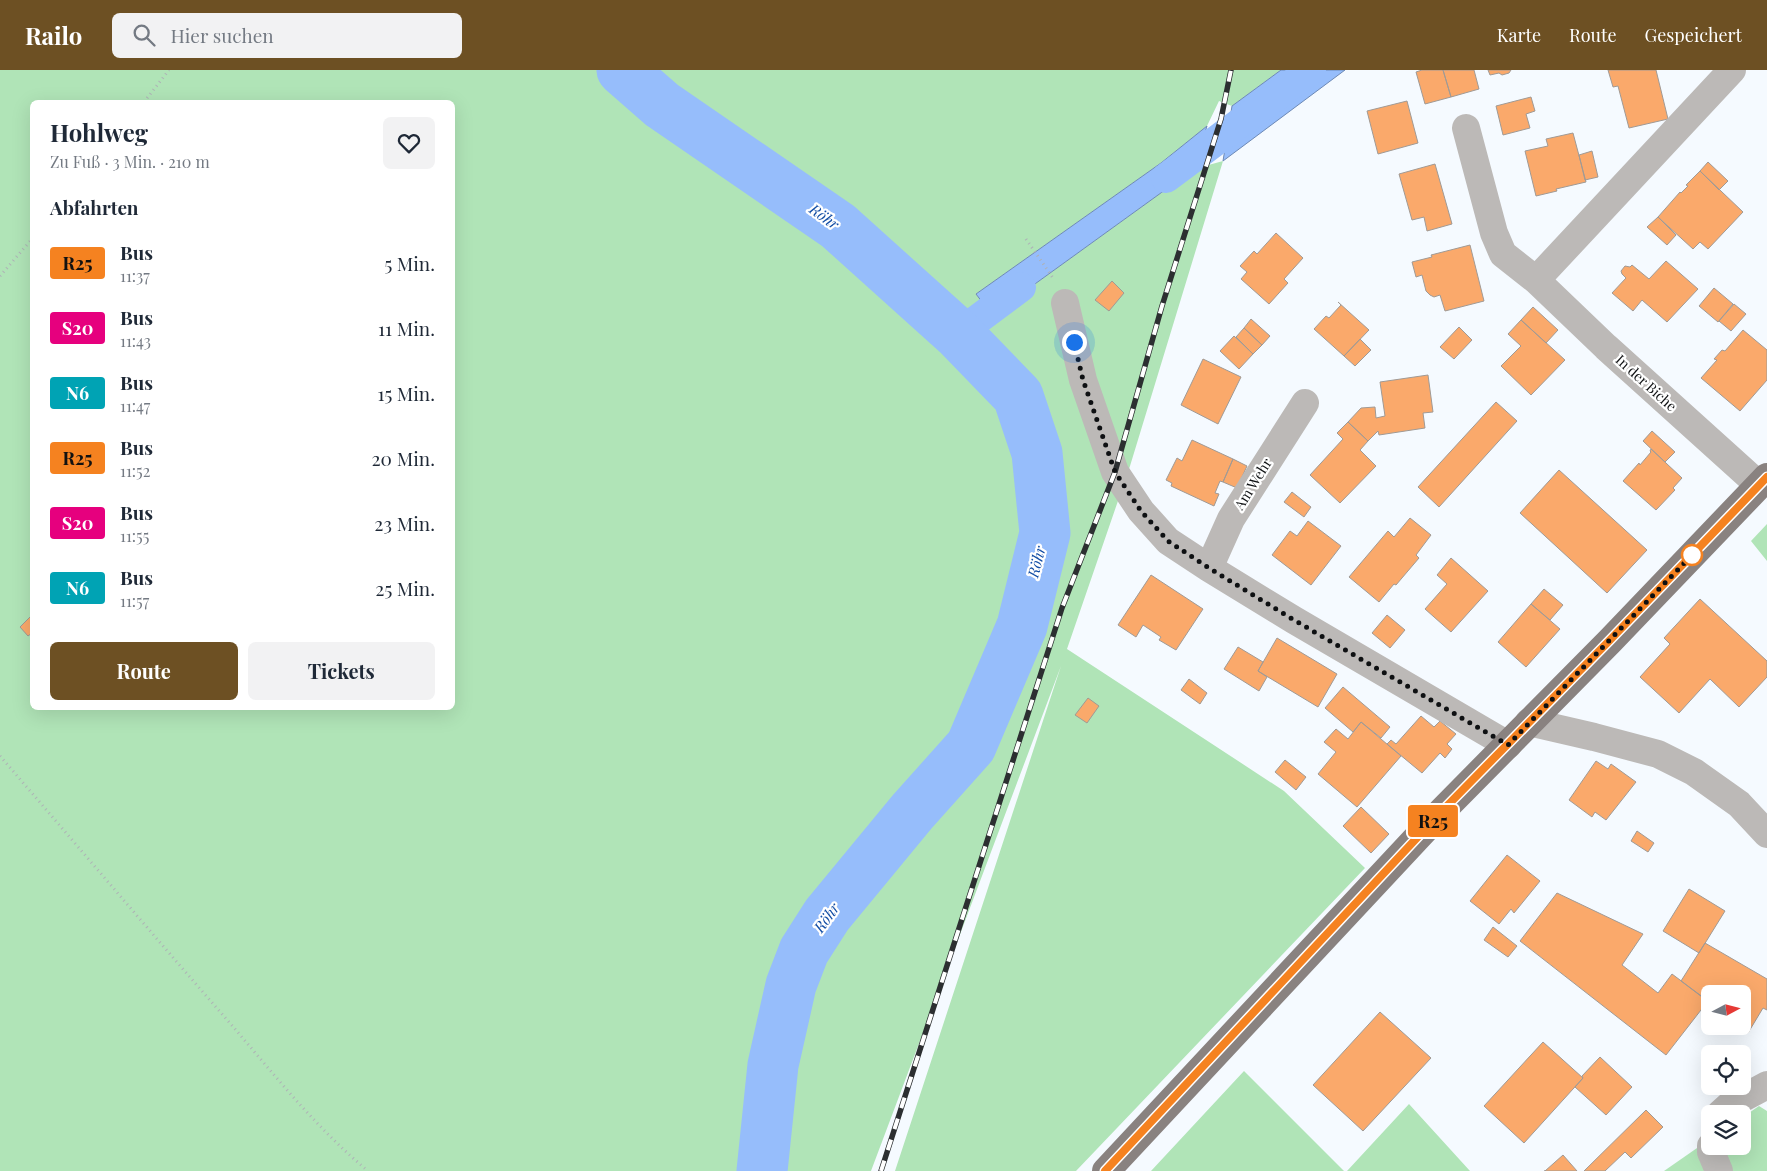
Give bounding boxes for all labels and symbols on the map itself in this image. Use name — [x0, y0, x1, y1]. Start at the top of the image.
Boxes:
water label: Röhr — [805, 198, 844, 234]
your location — [1062, 330, 1087, 355]
street label: In der Biche — [1612, 350, 1681, 415]
street label: Am Wehr — [1229, 454, 1276, 514]
water label: Röhr — [1022, 543, 1050, 581]
unlabelled marker — [1681, 544, 1703, 566]
line badge: R25 — [1404, 805, 1462, 837]
water label: Röhr — [808, 898, 844, 937]
north arrow — [1701, 985, 1751, 1035]

